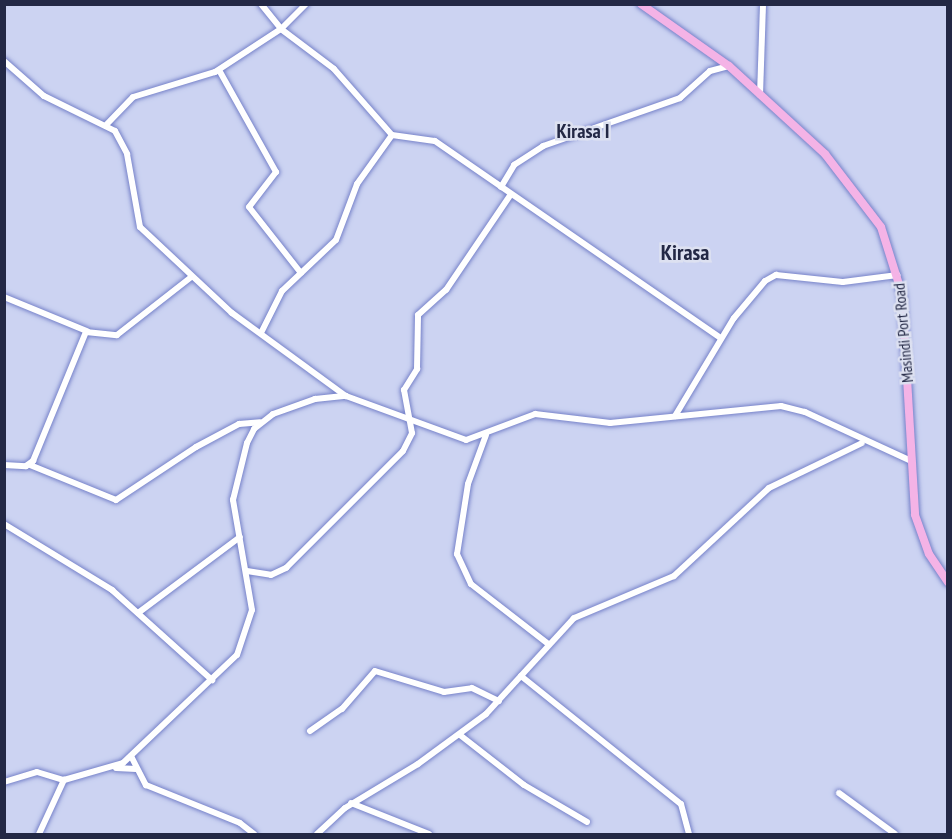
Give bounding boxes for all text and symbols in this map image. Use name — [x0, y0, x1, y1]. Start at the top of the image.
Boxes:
district label: Kirasa I — [556, 119, 610, 143]
district label: Kirasa — [661, 240, 709, 266]
street label: Masindi Port Road — [889, 282, 917, 384]

